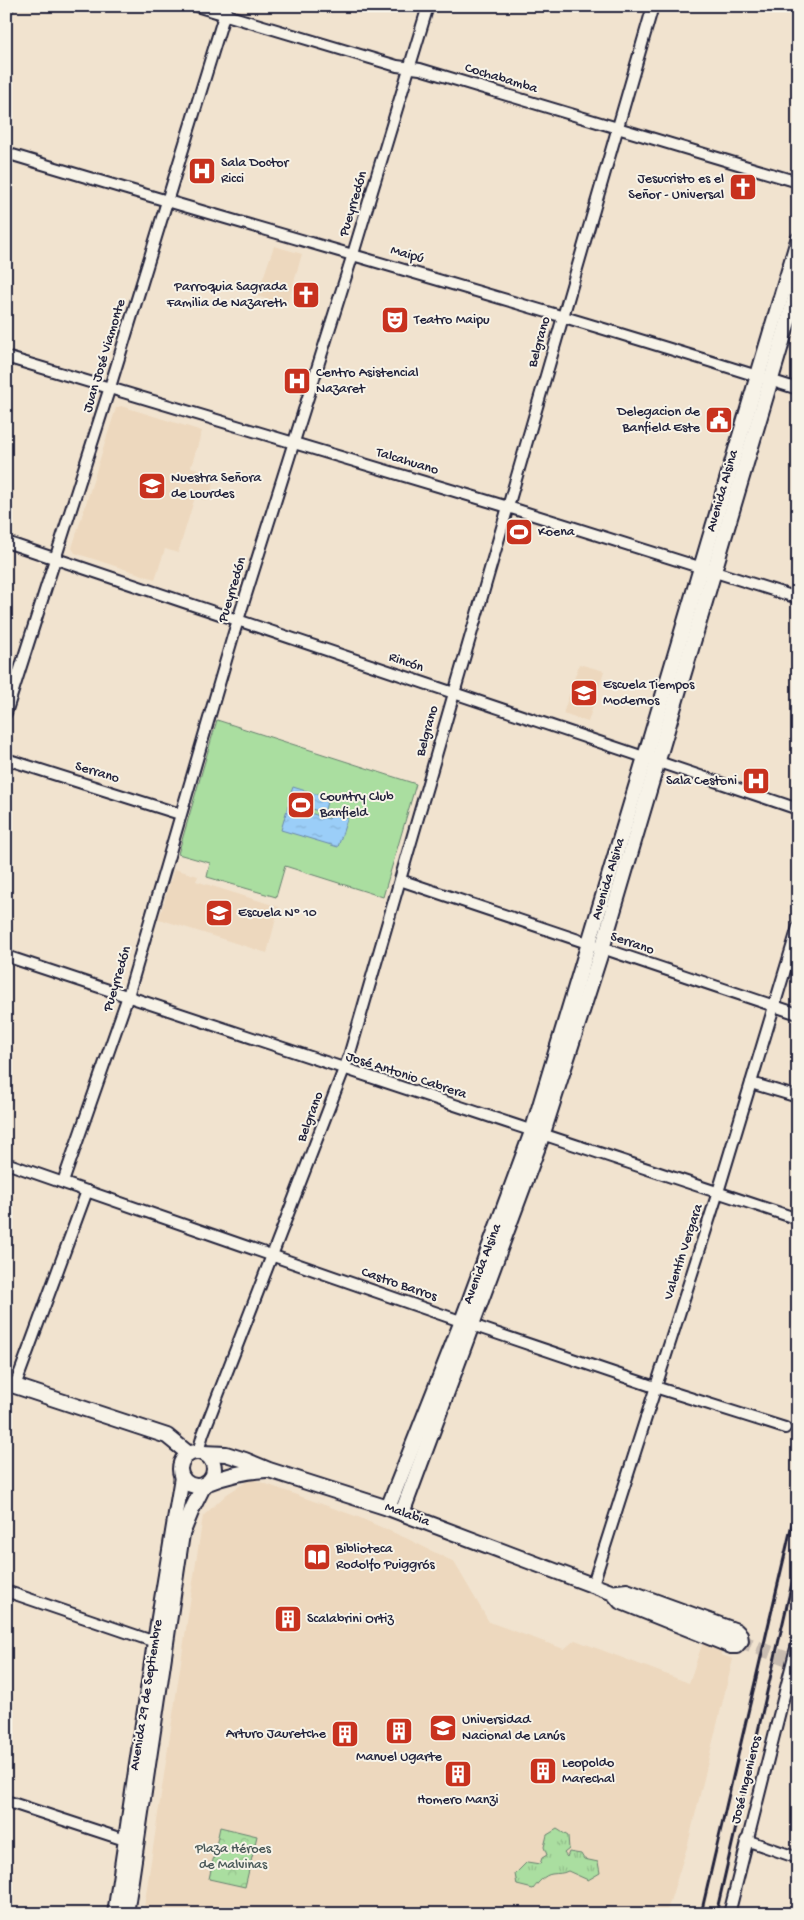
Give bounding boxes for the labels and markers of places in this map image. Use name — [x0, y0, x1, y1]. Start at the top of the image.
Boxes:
place label: Sala Doctor Ricci — [221, 155, 290, 188]
hospital icon: Sala Doctor Ricci — [187, 156, 217, 186]
place label: Jesucristo es el Señor - Universal — [628, 171, 724, 204]
church icon: Jesucristo es el Señor - Universal — [728, 172, 758, 202]
place label: Parroquia Sagrada Familia de Nazareth — [166, 279, 288, 312]
church icon: Parroquia Sagrada Familia de Nazareth — [291, 280, 321, 310]
theatre icon: Teatro Maipu — [380, 305, 410, 335]
place label: Teatro Maipu — [413, 312, 490, 329]
place label: Centro Asistencial Nazaret — [316, 365, 419, 398]
hospital icon: Centro Asistencial Nazaret — [282, 366, 312, 396]
place label: Delegacion de Banfield Este — [616, 404, 701, 437]
public building icon: Delegacion de Banfield Este — [704, 405, 734, 435]
place label: Nuestra Señora de Lourdes — [171, 470, 262, 503]
school or university icon: Nuestra Señora de Lourdes — [137, 471, 167, 501]
sports icon: Koena — [504, 517, 534, 547]
place label: Koena — [538, 524, 576, 541]
place label: Escuela Tiempos Modernos — [603, 677, 695, 710]
school or university icon: Escuela Tiempos Modernos — [569, 678, 599, 708]
hospital icon: Sala Cestoni — [741, 766, 771, 796]
place label: Sala Cestoni — [666, 773, 737, 790]
place label: Country Club Banfield — [319, 789, 394, 822]
sports icon: Country Club Banfield — [286, 790, 316, 820]
school or university icon: Escuela Nº 10 — [204, 898, 234, 928]
place label: Escuela Nº 10 — [238, 905, 317, 922]
place label: Biblioteca Rodolfo Puiggrós — [335, 1541, 436, 1574]
library icon: Biblioteca Rodolfo Puiggrós — [302, 1542, 332, 1572]
building icon: Scalabrini Ortiz — [273, 1604, 303, 1634]
place label: Scalabrini Ortiz — [307, 1611, 394, 1628]
place label: Universidad Nacional de Lanús — [462, 1712, 566, 1745]
school or university icon: Universidad Nacional de Lanús — [428, 1713, 458, 1743]
building icon: Manuel Ugarte — [384, 1716, 414, 1746]
building icon: Arturo Jauretche — [330, 1719, 360, 1749]
place label: Arturo Jauretche — [226, 1726, 327, 1743]
place label: Manuel Ugarte — [356, 1749, 443, 1766]
place label: Leopoldo Marechal — [562, 1755, 615, 1788]
building icon: Leopoldo Marechal — [528, 1756, 558, 1786]
building icon: Homero Manzi — [443, 1759, 473, 1789]
place label: Homero Manzi — [417, 1792, 499, 1809]

